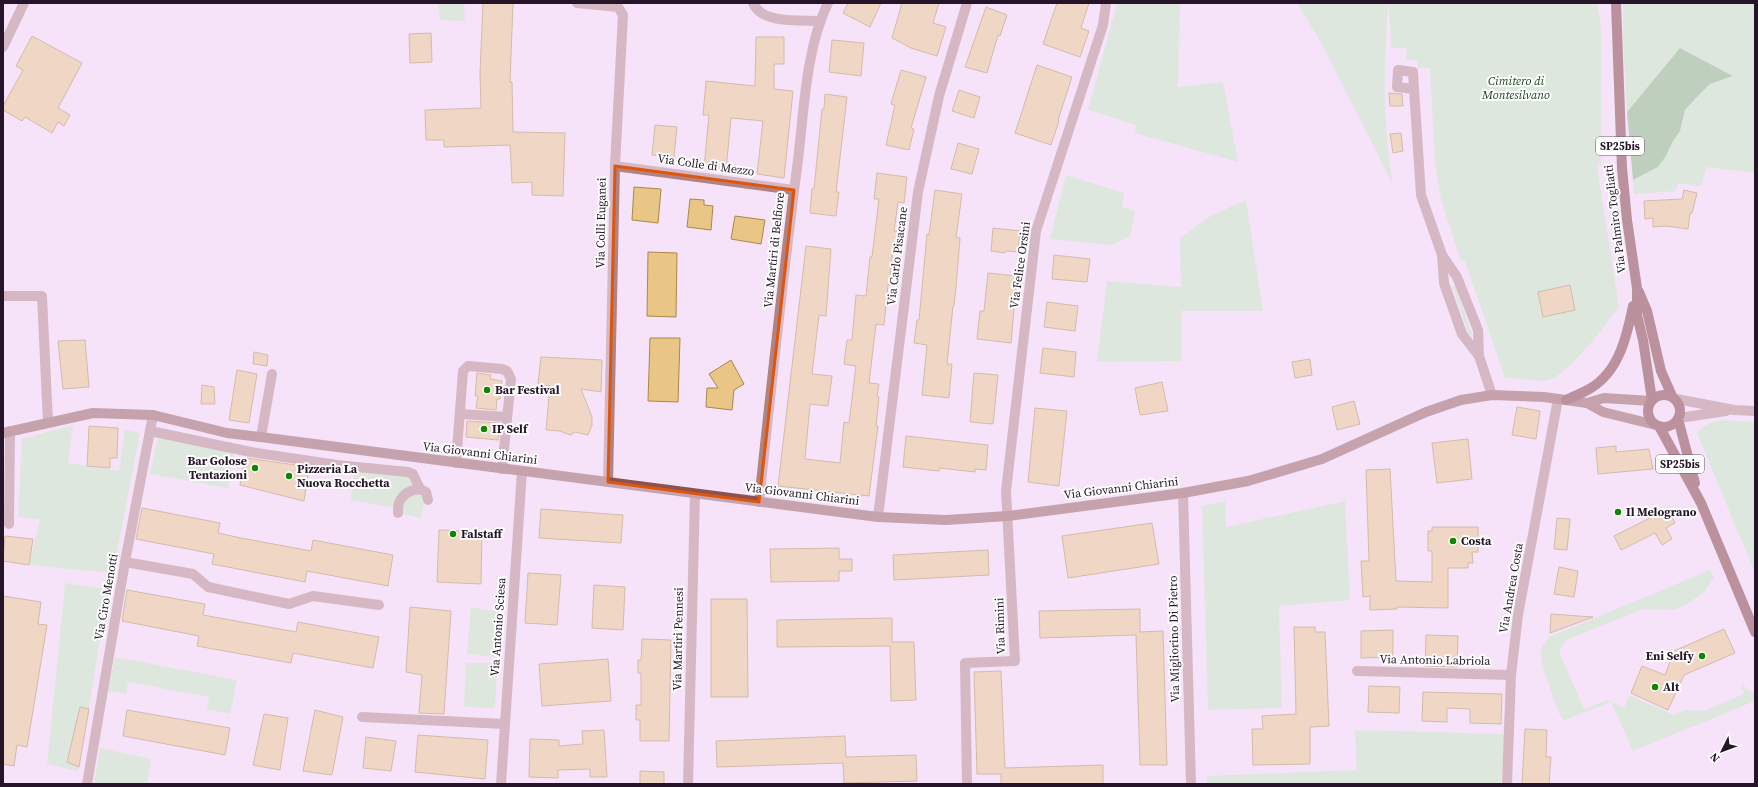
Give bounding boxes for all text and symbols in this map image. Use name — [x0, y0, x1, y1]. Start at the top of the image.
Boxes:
park label: Cimitero di Montesilvano — [1481, 73, 1550, 103]
road number: SP25bis — [1596, 137, 1644, 155]
street label: Via Colle di Mezzo — [656, 150, 756, 180]
street label: Via Palmiro Togliatti — [1600, 163, 1630, 274]
street label: Via Colli Euganei — [592, 177, 610, 269]
street label: Via Martiri di Belfiore — [760, 191, 788, 309]
street label: Via Carlo Pisacane — [883, 206, 911, 306]
street label: Via Felice Orsini — [1006, 220, 1034, 310]
place label: Bar Festival — [495, 382, 560, 398]
marker: Bar Festival — [482, 385, 492, 395]
place label: IP Self — [492, 421, 529, 437]
marker: IP Self — [479, 424, 489, 434]
street label: Via Giovanni Chiarini — [422, 438, 539, 468]
place label: Bar Golose Tentazioni — [187, 453, 247, 483]
road number: SP25bis — [1656, 455, 1704, 473]
place label: Pizzeria La Nuova Rocchetta — [297, 461, 390, 491]
marker: Bar Golose Tentazioni — [250, 463, 260, 473]
marker: Pizzeria La Nuova Rocchetta — [284, 471, 294, 481]
street label: Via Giovanni Chiarini — [1063, 473, 1180, 503]
street label: Via Giovanni Chiarini — [744, 479, 861, 509]
place label: Il Melograno — [1626, 504, 1697, 520]
marker: Il Melograno — [1613, 507, 1623, 517]
place label: Falstaff — [461, 526, 504, 542]
marker: Falstaff — [448, 529, 458, 539]
place label: Costa — [1461, 533, 1492, 549]
marker: Costa — [1448, 536, 1458, 546]
street label: Via Andrea Costa — [1495, 541, 1527, 634]
street label: Via Ciro Menotti — [91, 552, 122, 642]
street label: Via Migliorino Di Pietro — [1165, 575, 1183, 703]
street label: Via Antonio Sciesa — [487, 576, 509, 677]
street label: Via Martiri Pennesi — [669, 587, 687, 691]
street label: Via Rimini — [991, 597, 1009, 655]
place label: Eni Selfy — [1646, 648, 1695, 664]
street label: Via Antonio Labriola — [1379, 651, 1492, 669]
marker: Eni Selfy — [1697, 651, 1707, 661]
place label: Alt — [1663, 679, 1680, 695]
marker: Alt — [1650, 682, 1660, 692]
north arrow — [1702, 731, 1742, 771]
text: N — [1707, 749, 1723, 765]

